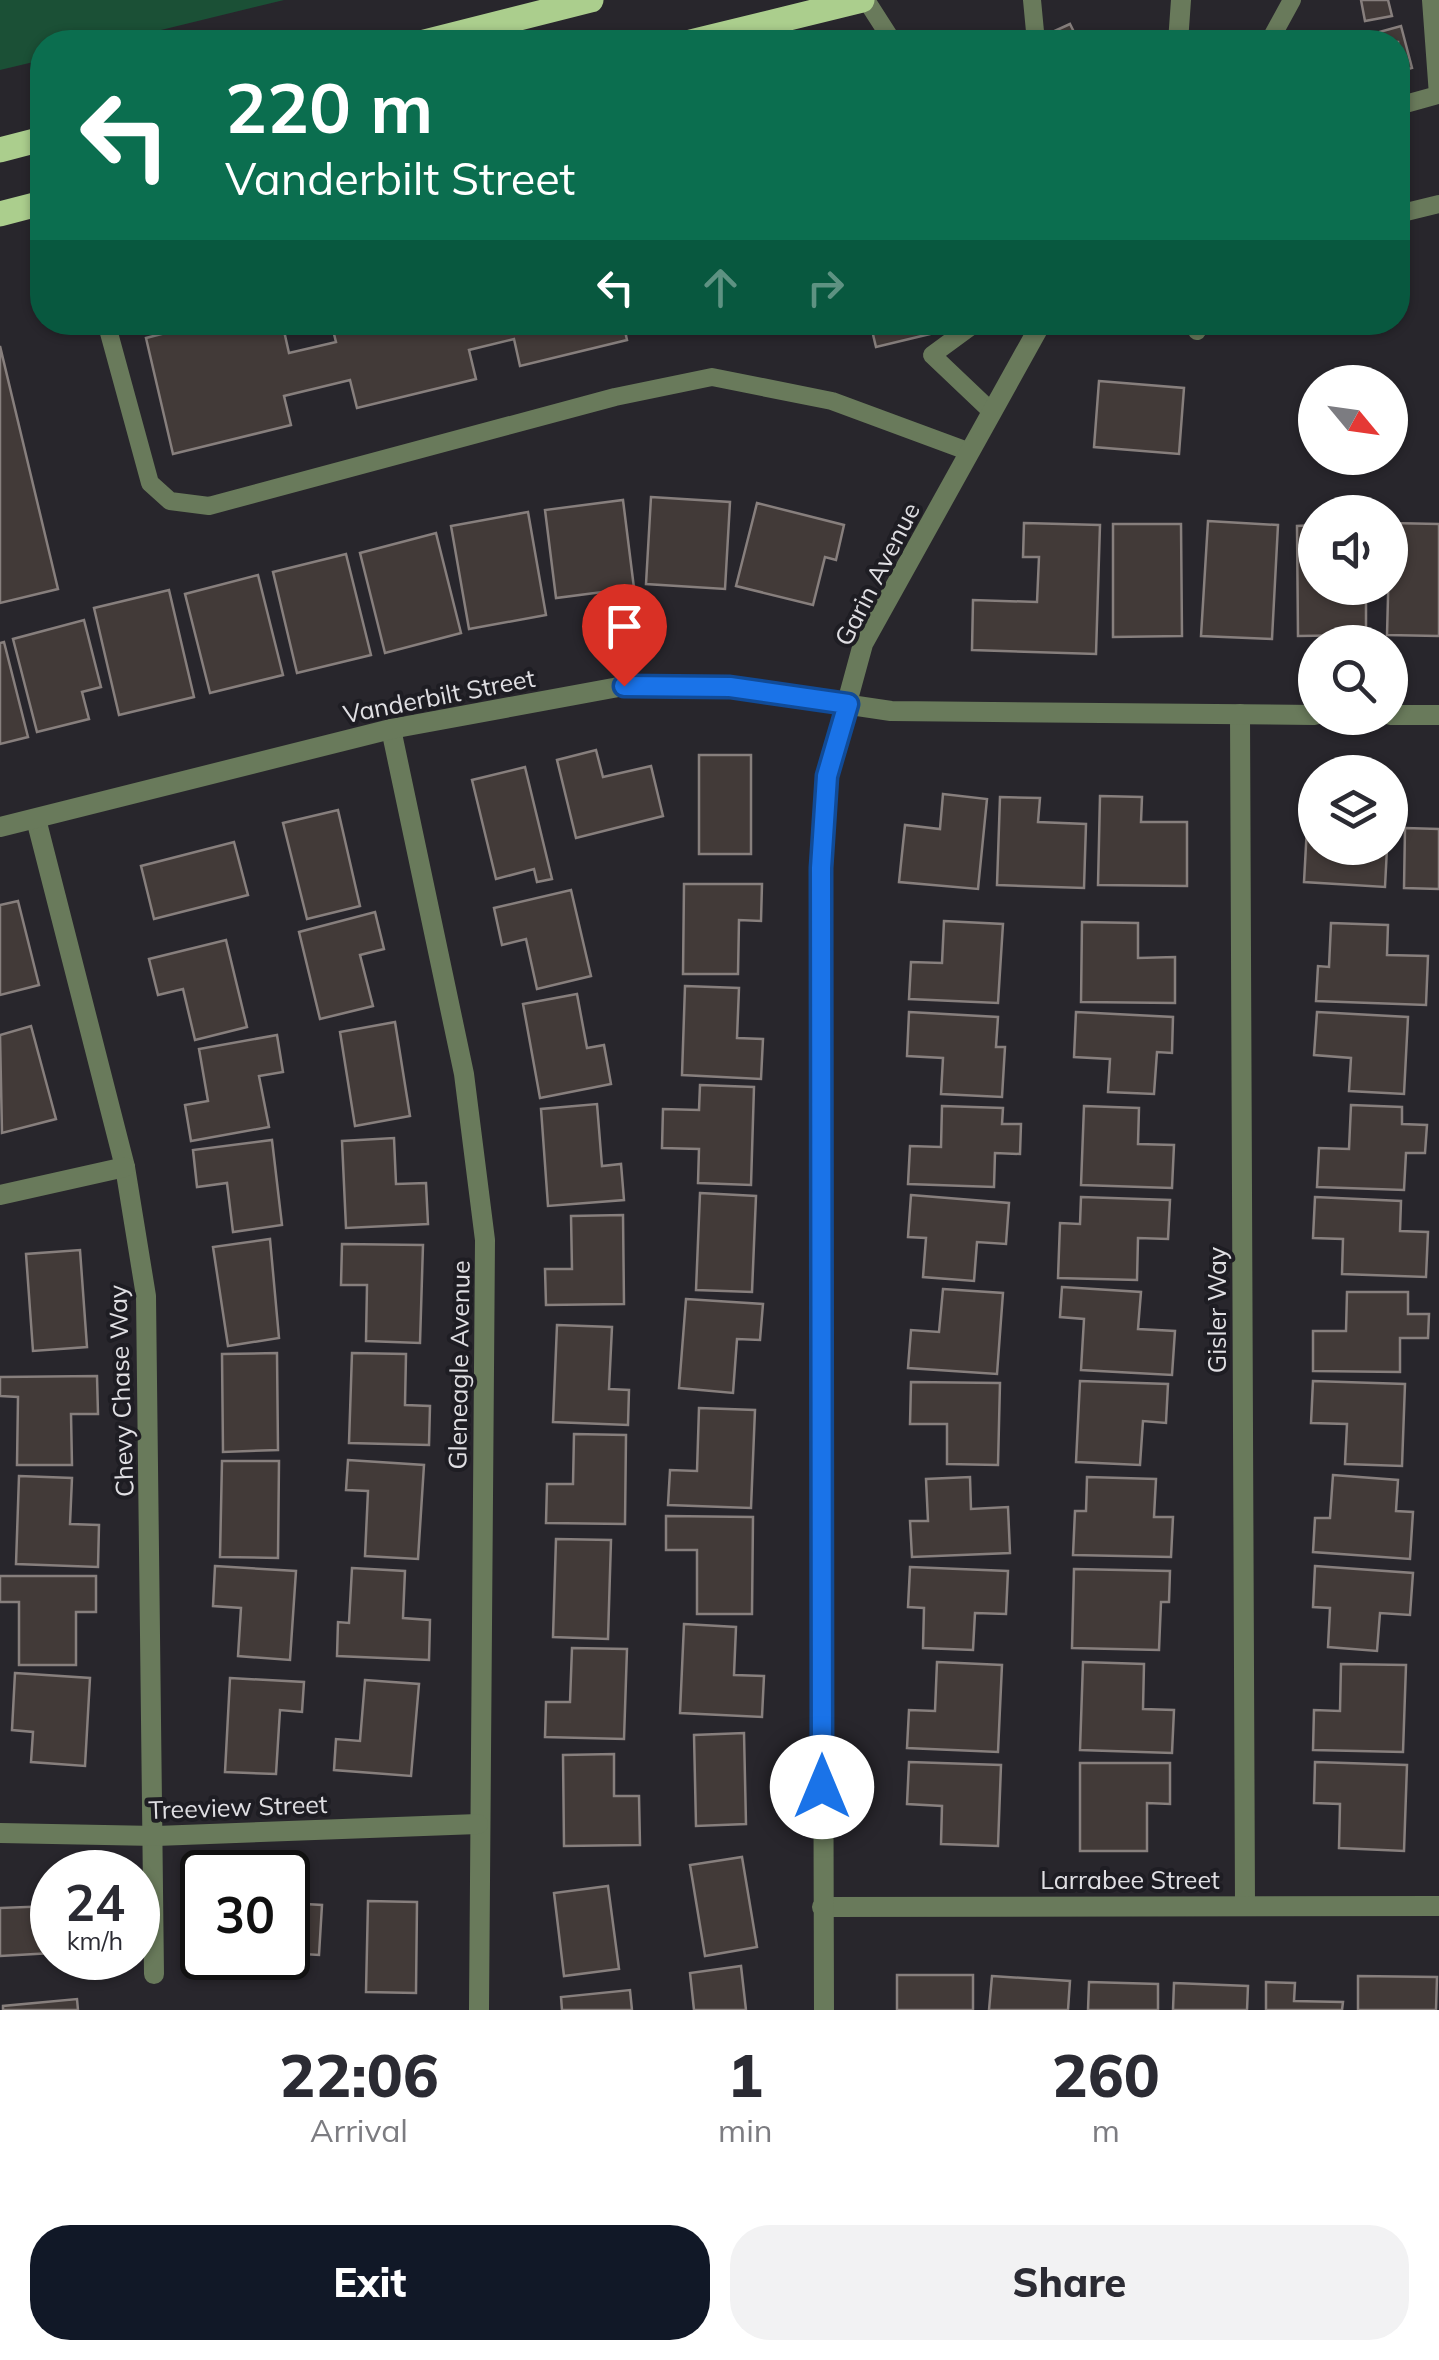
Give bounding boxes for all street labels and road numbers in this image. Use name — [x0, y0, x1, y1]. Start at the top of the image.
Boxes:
street label: Garin Avenue — [827, 497, 926, 651]
street label: Vanderbilt Street — [340, 662, 538, 729]
street label: Gisler Way — [1201, 1247, 1232, 1373]
street label: Gleneagle Avenue — [441, 1260, 476, 1470]
street label: Chevy Chase Way — [101, 1284, 140, 1498]
street label: Treeview Street — [148, 1788, 328, 1825]
street label: Larrabee Street — [1040, 1864, 1220, 1895]

